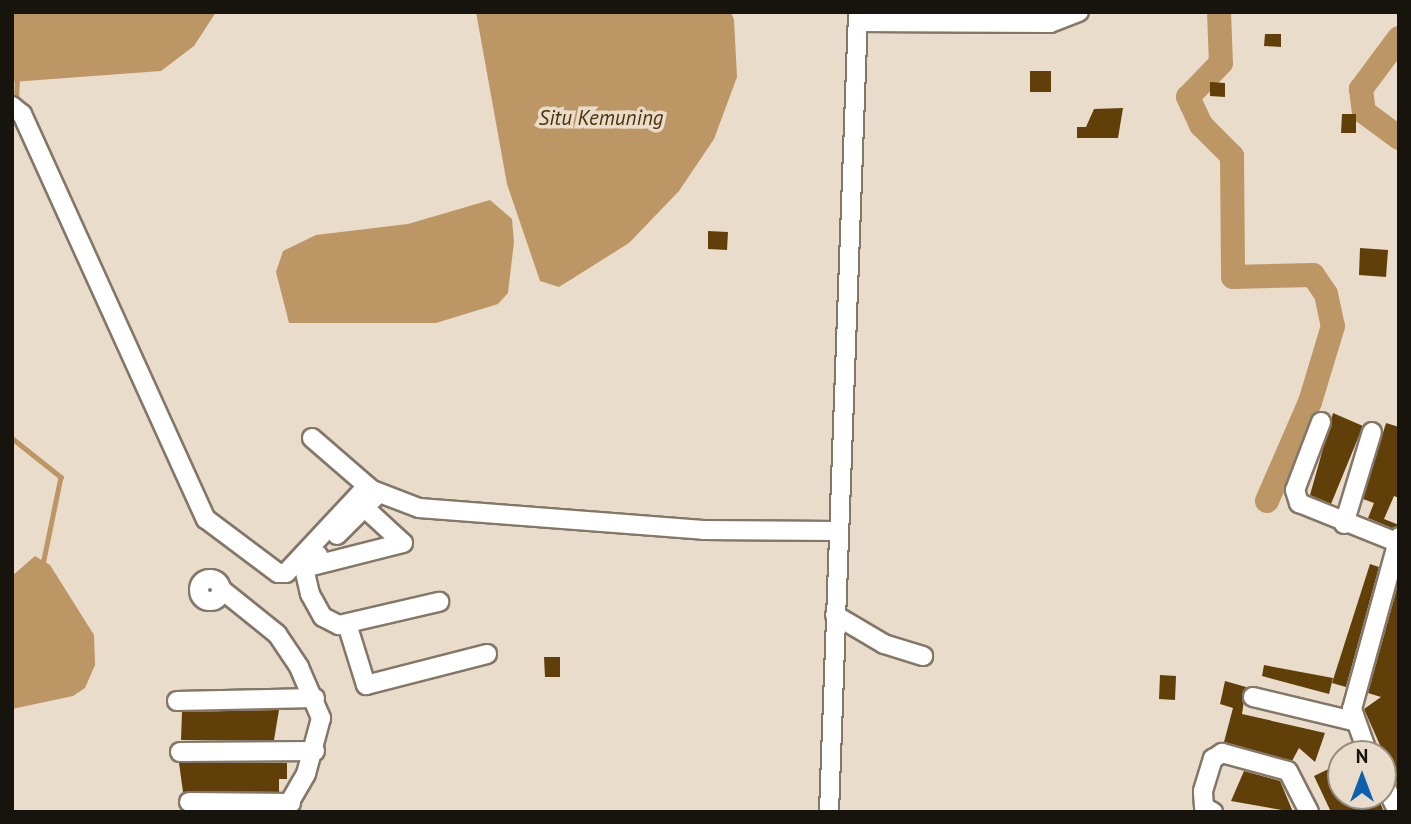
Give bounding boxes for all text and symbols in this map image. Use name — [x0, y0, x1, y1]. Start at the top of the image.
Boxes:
water label: Situ Kemuning — [539, 105, 663, 131]
north arrow — [1327, 740, 1397, 810]
text: N — [1356, 744, 1368, 768]

